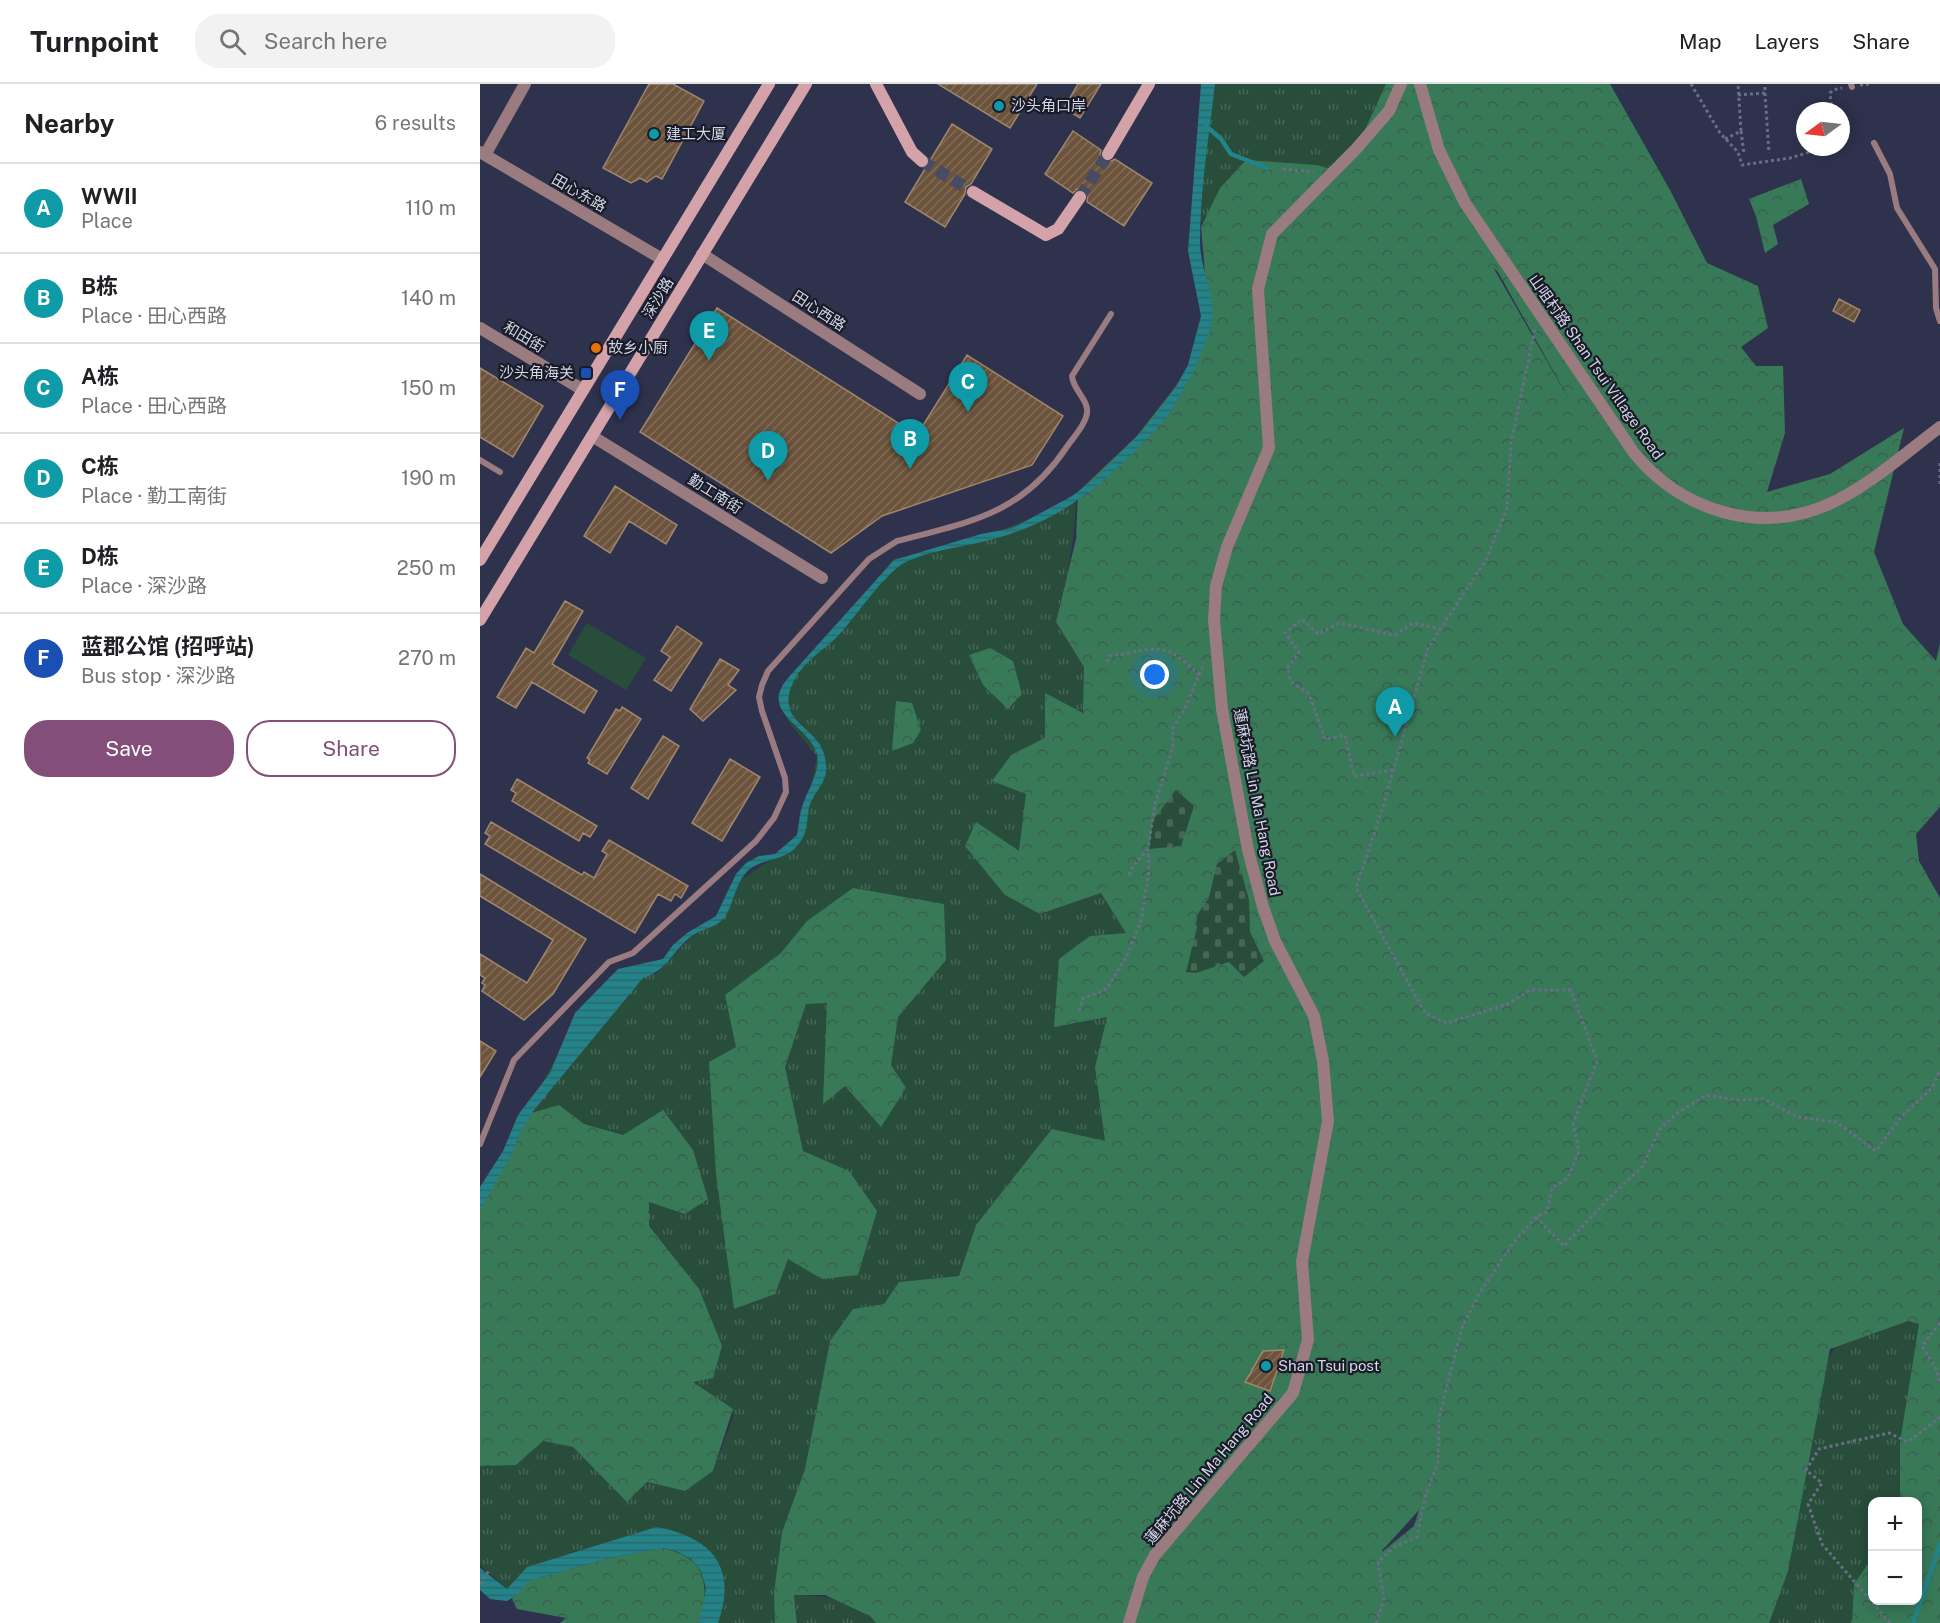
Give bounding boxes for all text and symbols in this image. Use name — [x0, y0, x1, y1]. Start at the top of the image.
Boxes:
search box — [195, 14, 615, 68]
text: Turnpoint — [30, 25, 159, 58]
icon: search — [216, 25, 249, 58]
text: Search here — [264, 28, 387, 54]
text: Map — [1679, 29, 1722, 54]
text: Layers — [1755, 29, 1819, 54]
text: Share — [1852, 29, 1910, 54]
place label: 沙头角口岸 — [1011, 97, 1086, 114]
marker: 沙头角口岸 — [992, 99, 1006, 113]
north arrow — [1796, 102, 1850, 156]
text: Nearby — [24, 108, 114, 139]
text: 6 results — [375, 111, 456, 135]
place label: 建工大厦 — [666, 125, 726, 142]
marker: 建工大厦 — [647, 127, 661, 141]
street label: 田心东路 — [549, 170, 609, 215]
text: WWII — [81, 183, 138, 209]
text: A — [36, 196, 51, 220]
text: 110 m — [405, 196, 456, 220]
text: Place — [81, 209, 133, 233]
street label: 山咀村路 Shan Tsui Village Road — [1526, 271, 1667, 462]
text: B栋 — [81, 273, 118, 299]
street label: 深沙路 — [639, 274, 676, 321]
text: B — [37, 286, 50, 310]
text: 140 m — [401, 286, 456, 310]
street label: 田心西路 — [789, 287, 849, 334]
text: Place · 田心西路 — [81, 304, 227, 328]
pin: E — [690, 312, 728, 361]
street label: 和田街 — [501, 318, 548, 355]
place label: 故乡小厨 — [608, 339, 668, 356]
marker: 故乡小厨 — [589, 341, 603, 355]
pin: C — [948, 362, 988, 412]
text: A栋 — [81, 363, 119, 389]
place label: 沙头角海关 — [499, 364, 574, 381]
marker: 沙头角海关 — [579, 366, 593, 380]
pin: F — [600, 370, 640, 420]
text: C — [36, 376, 51, 400]
text: 150 m — [401, 376, 456, 400]
text: Place · 田心西路 — [81, 394, 227, 418]
pin: B — [890, 420, 930, 469]
pin: D — [748, 432, 788, 481]
text: C栋 — [81, 453, 119, 479]
text: D — [36, 466, 51, 490]
text: 190 m — [401, 466, 456, 490]
street label: 勤工南街 — [685, 470, 745, 517]
text: Place · 勤工南街 — [81, 484, 227, 508]
text: D栋 — [81, 543, 119, 569]
text: E — [37, 556, 50, 580]
text: 250 m — [397, 556, 456, 580]
text: Place · 深沙路 — [81, 574, 207, 598]
text: 蓝郡公馆 (招呼站) — [81, 633, 255, 659]
text: F — [37, 646, 50, 670]
text: 270 m — [398, 646, 456, 670]
your location — [1140, 660, 1169, 689]
text: Bus stop · 深沙路 — [81, 664, 236, 688]
pin: A — [1376, 688, 1414, 737]
street label: 蓮麻坑路 Lin Ma Hang Road — [1231, 707, 1284, 897]
button: Save — [24, 720, 234, 777]
button: Share — [246, 720, 456, 777]
place label: Shan Tsui post — [1278, 1357, 1380, 1374]
marker: Shan Tsui post — [1259, 1359, 1273, 1373]
street label: 蓮麻坑路 Lin Ma Hang Road — [1141, 1390, 1276, 1547]
map controls — [1868, 1497, 1922, 1605]
button: + — [1868, 1497, 1922, 1551]
button: − — [1868, 1551, 1922, 1605]

